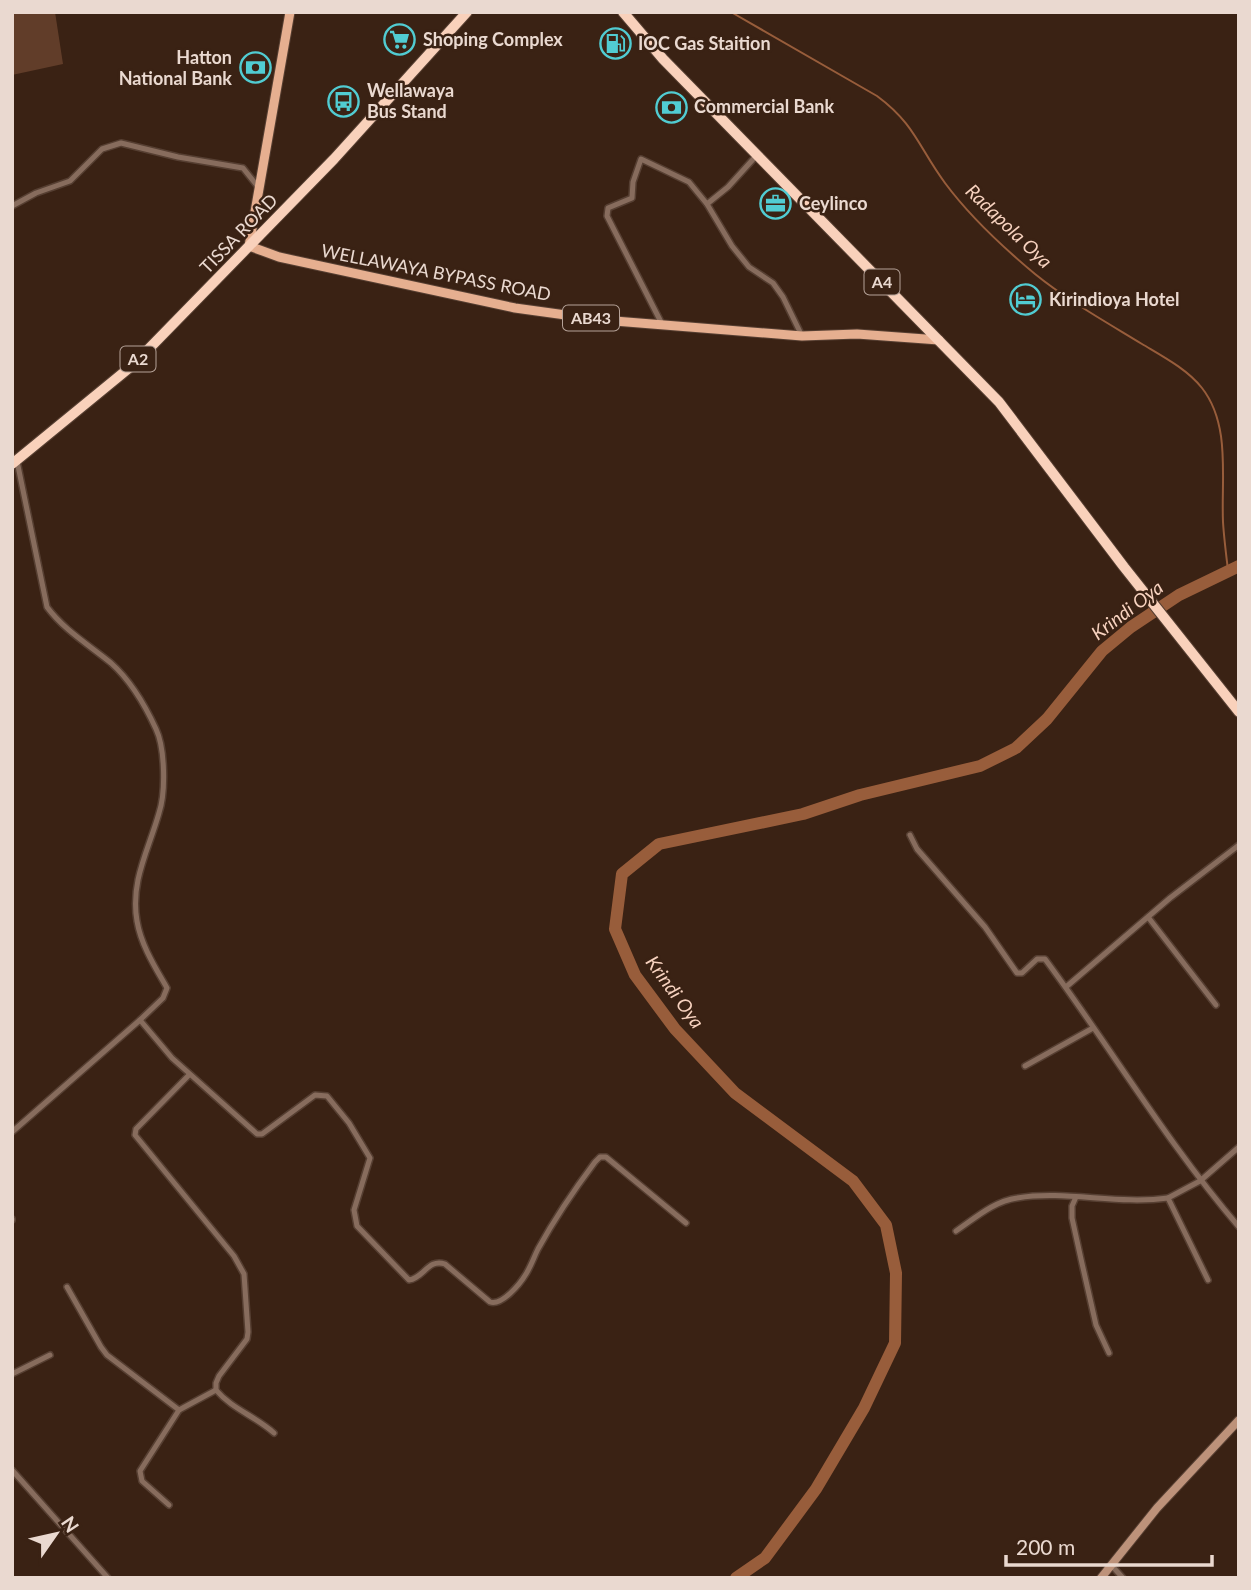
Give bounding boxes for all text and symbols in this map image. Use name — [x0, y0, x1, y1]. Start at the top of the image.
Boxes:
supermarket icon: Shoping Complex — [383, 23, 417, 57]
fuel station icon: IOC Gas Staition — [598, 27, 632, 61]
place label: Shoping Complex — [423, 28, 563, 50]
place label: IOC Gas Staition — [638, 32, 771, 54]
place label: Hatton National Bank — [119, 46, 232, 89]
bank icon: Hatton National Bank — [238, 51, 272, 85]
place label: Wellawaya Bus Stand — [367, 79, 454, 122]
bus stop icon: Wellawaya Bus Stand — [327, 84, 361, 118]
bank icon: Commercial Bank — [654, 90, 688, 124]
place label: Commercial Bank — [694, 95, 835, 117]
water label: Radapola Oya — [961, 179, 1057, 272]
office icon: Ceylinco — [759, 187, 793, 221]
street label: TISSA ROAD — [195, 189, 282, 278]
place label: Ceylinco — [799, 192, 868, 214]
street label: WELLAWAYA BYPASS ROAD — [319, 239, 553, 305]
road number: A4 — [864, 270, 900, 294]
hotel icon: Kirindioya Hotel — [1009, 283, 1043, 317]
place label: Kirindioya Hotel — [1049, 288, 1179, 310]
road number: AB43 — [563, 306, 619, 330]
road number: A2 — [120, 346, 156, 372]
water label: Krindi Oya — [1086, 575, 1167, 644]
water label: Krindi Oya — [641, 951, 709, 1032]
north arrow — [21, 1499, 91, 1569]
text: N — [57, 1512, 84, 1537]
scale bar — [1006, 1524, 1212, 1568]
text: 200 m — [1016, 1534, 1075, 1559]

